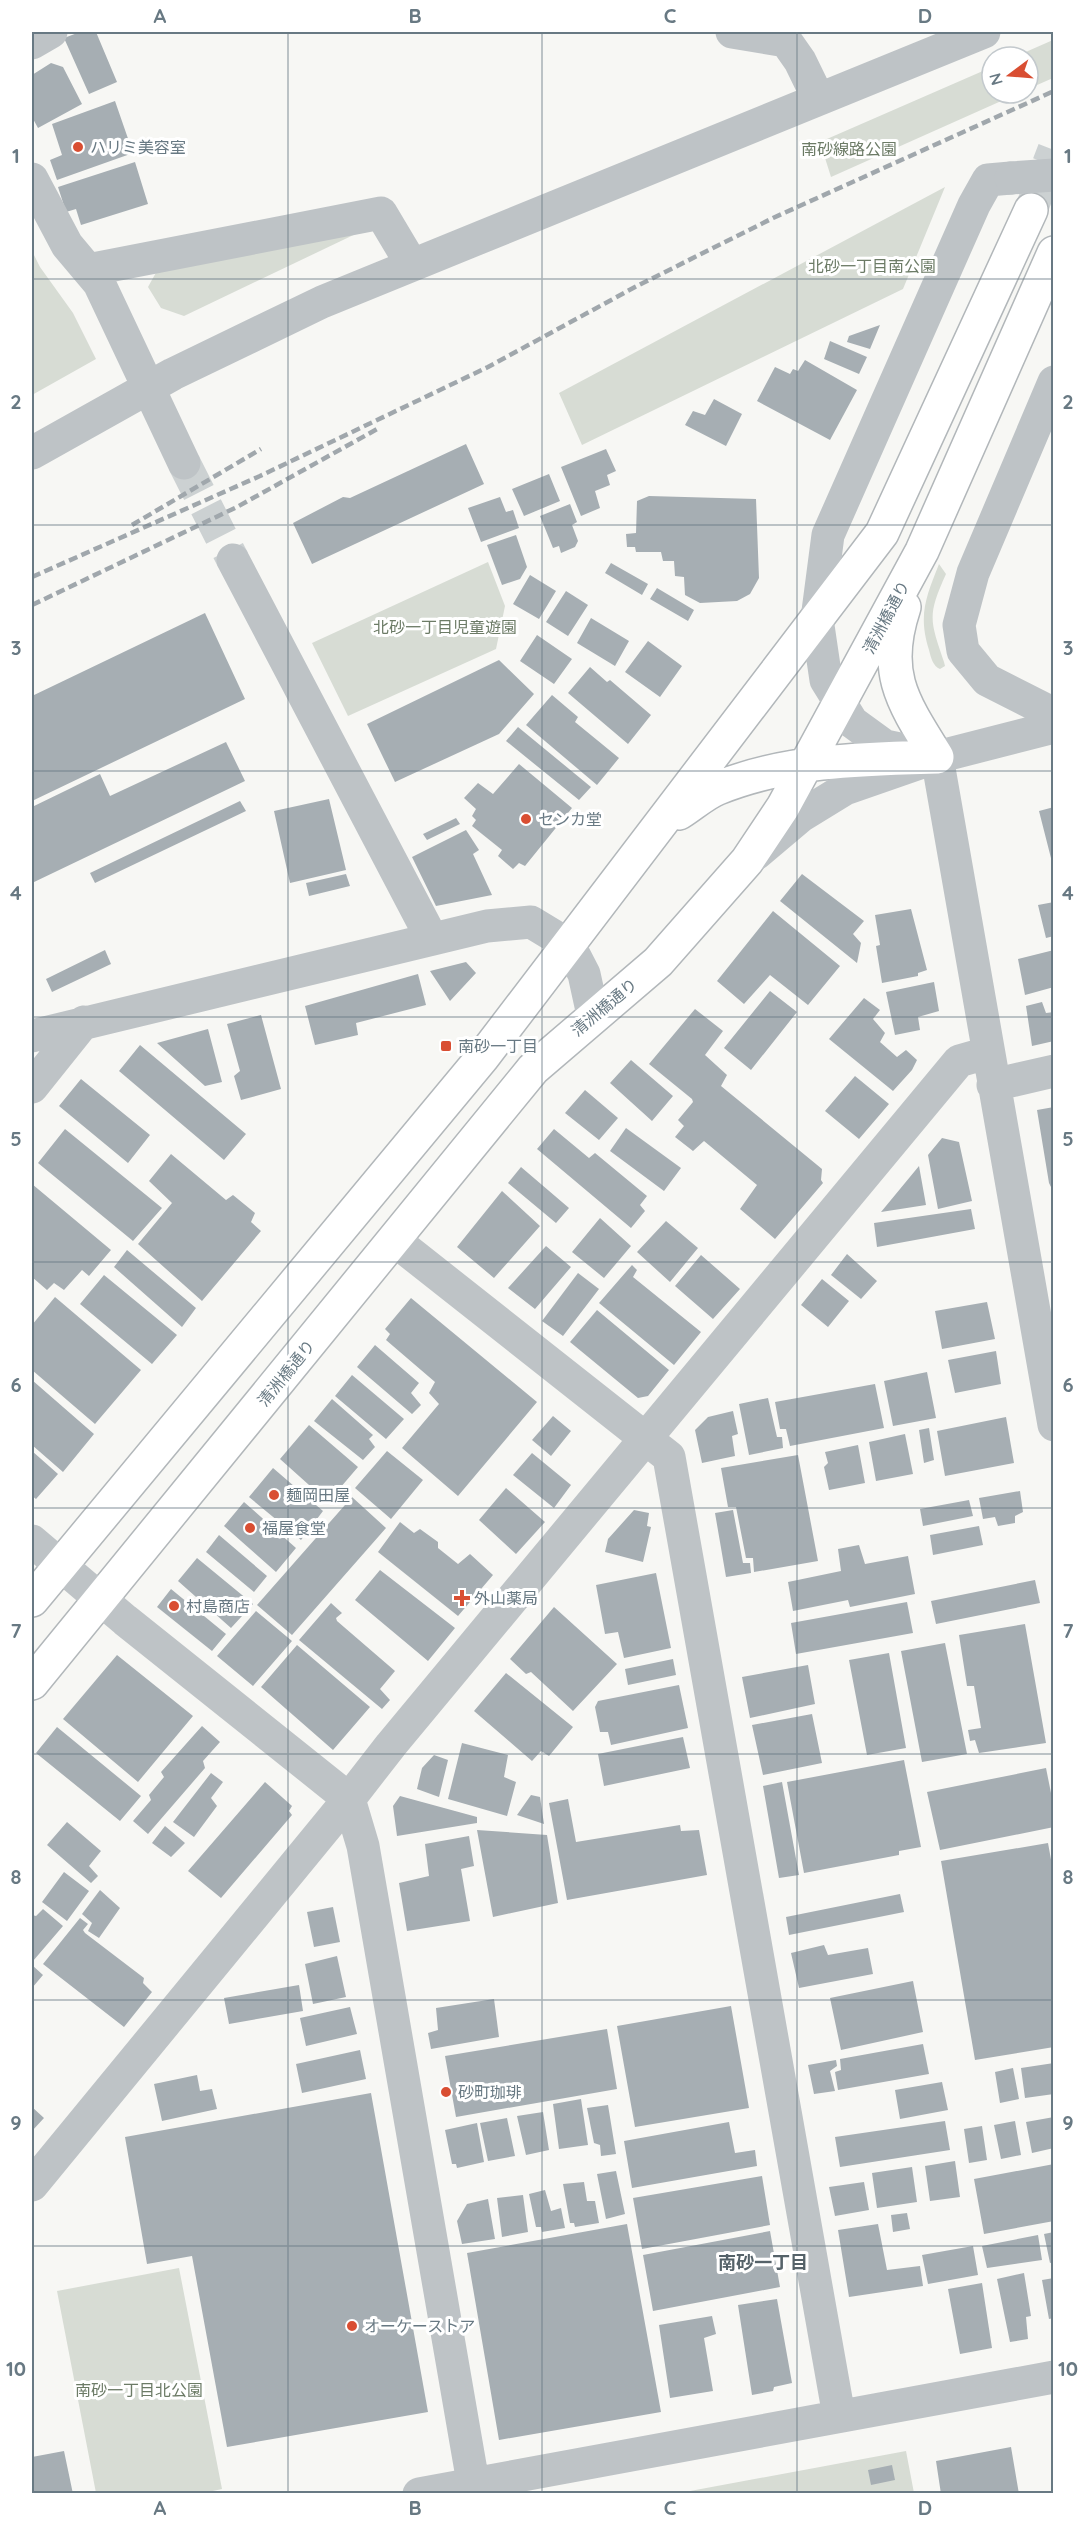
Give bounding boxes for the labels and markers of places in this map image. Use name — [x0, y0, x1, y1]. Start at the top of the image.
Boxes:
place label: ハリミ美容室 — [90, 137, 186, 157]
marker: ハリミ美容室 — [71, 140, 85, 154]
place label: センカ堂 — [538, 809, 602, 829]
marker: センカ堂 — [519, 812, 533, 826]
place label: 南砂一丁目 — [458, 1036, 538, 1056]
marker: 南砂一丁目 — [439, 1039, 453, 1053]
place label: 麺岡田屋 — [286, 1485, 350, 1505]
marker: 麺岡田屋 — [267, 1488, 281, 1502]
place label: 福屋食堂 — [262, 1518, 326, 1538]
marker: 福屋食堂 — [243, 1521, 257, 1535]
place label: 外山薬局 — [474, 1588, 538, 1608]
marker: 外山薬局 — [455, 1591, 469, 1605]
place label: 村島商店 — [186, 1596, 250, 1616]
marker: 村島商店 — [167, 1599, 181, 1613]
place label: 砂町珈琲 — [458, 2082, 522, 2102]
marker: 砂町珈琲 — [439, 2085, 453, 2099]
place label: オーケーストア — [364, 2316, 475, 2336]
marker: オーケーストア — [345, 2319, 359, 2333]

